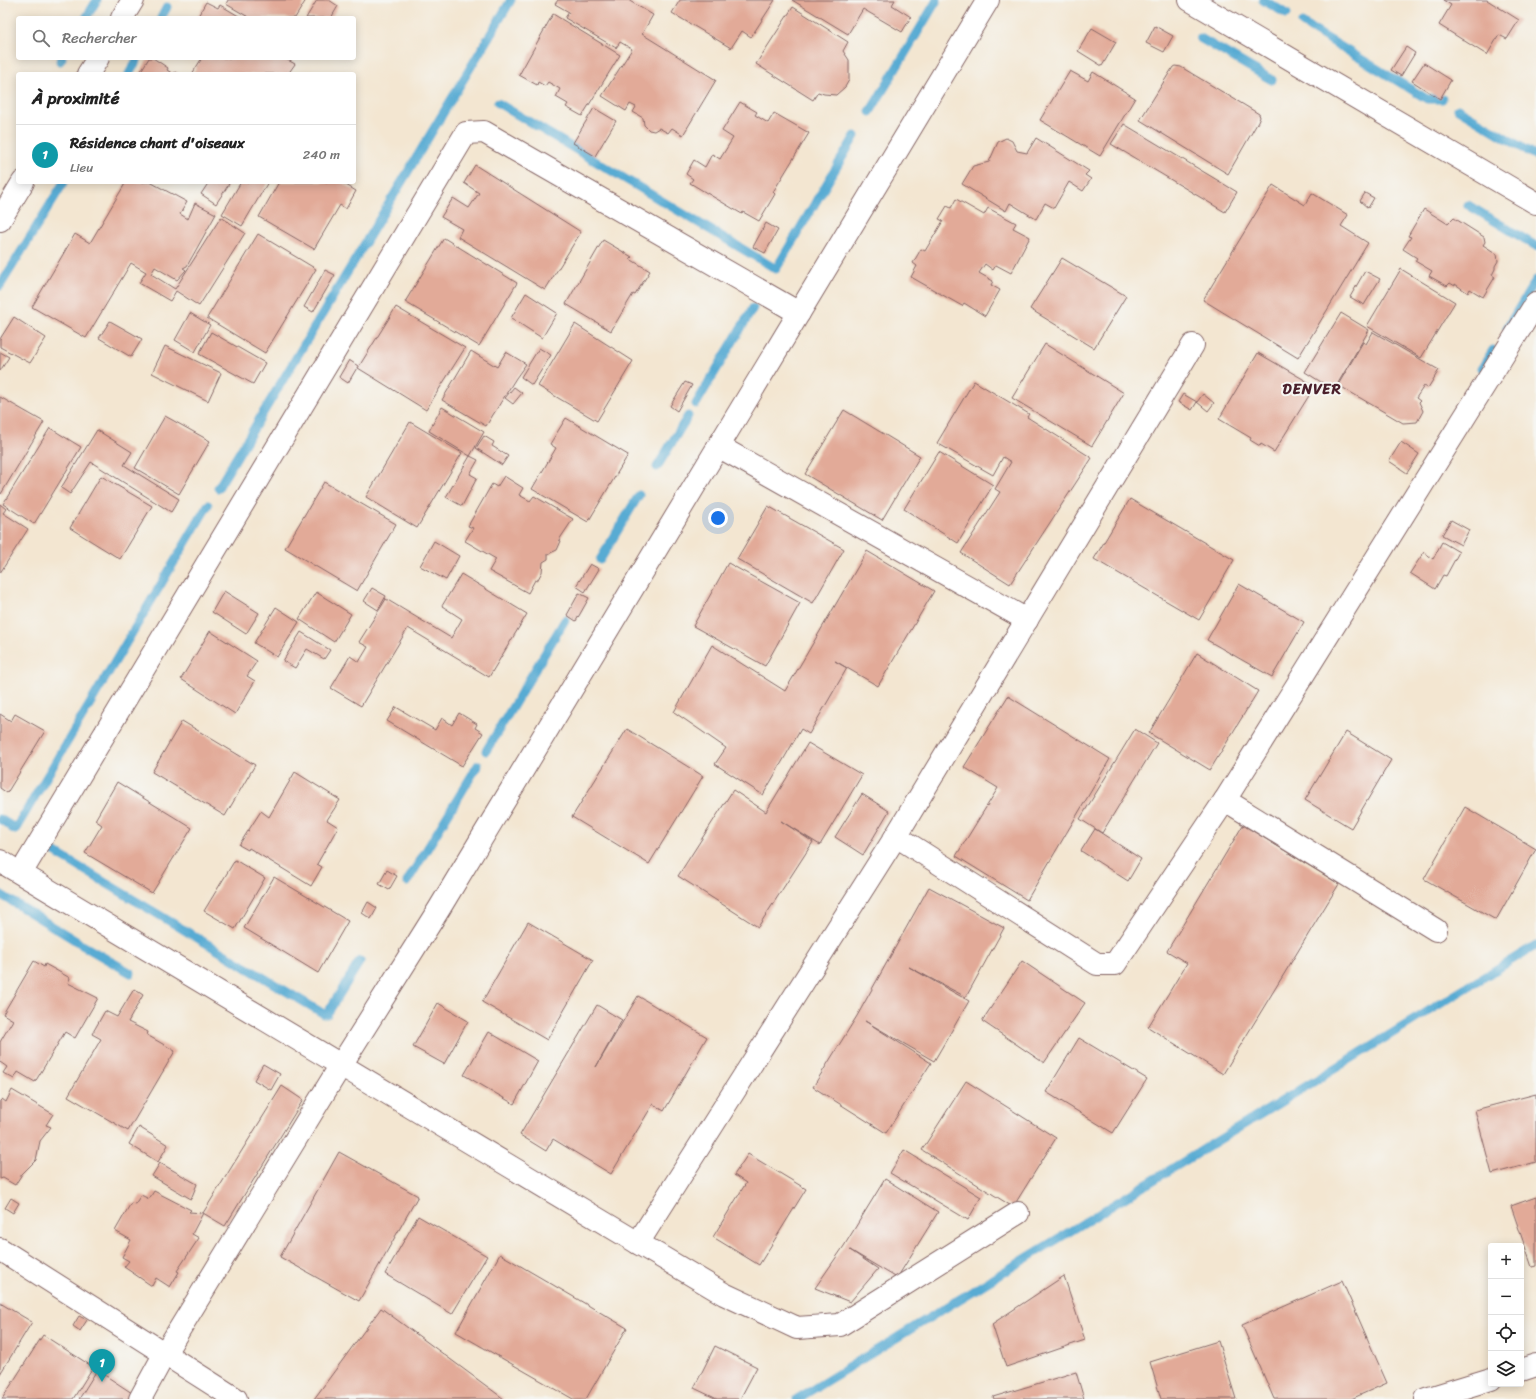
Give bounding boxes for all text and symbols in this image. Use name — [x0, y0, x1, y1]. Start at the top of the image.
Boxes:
search box — [16, 16, 356, 60]
text: Rechercher — [62, 25, 137, 51]
icon: search — [30, 27, 52, 49]
text: À proximité — [32, 83, 119, 113]
text: Résidence chant d'oiseaux — [70, 130, 245, 156]
text: 1 — [42, 143, 48, 166]
text: 240 m — [303, 143, 340, 166]
text: Lieu — [70, 156, 93, 179]
district label: DENVER — [1283, 376, 1341, 402]
your location — [708, 508, 728, 528]
map controls — [1488, 1243, 1524, 1387]
button: + — [1488, 1243, 1524, 1279]
button: − — [1488, 1279, 1524, 1315]
button: locate — [1488, 1315, 1524, 1351]
pin: 1 — [89, 1349, 115, 1382]
button: layers — [1488, 1351, 1524, 1387]

